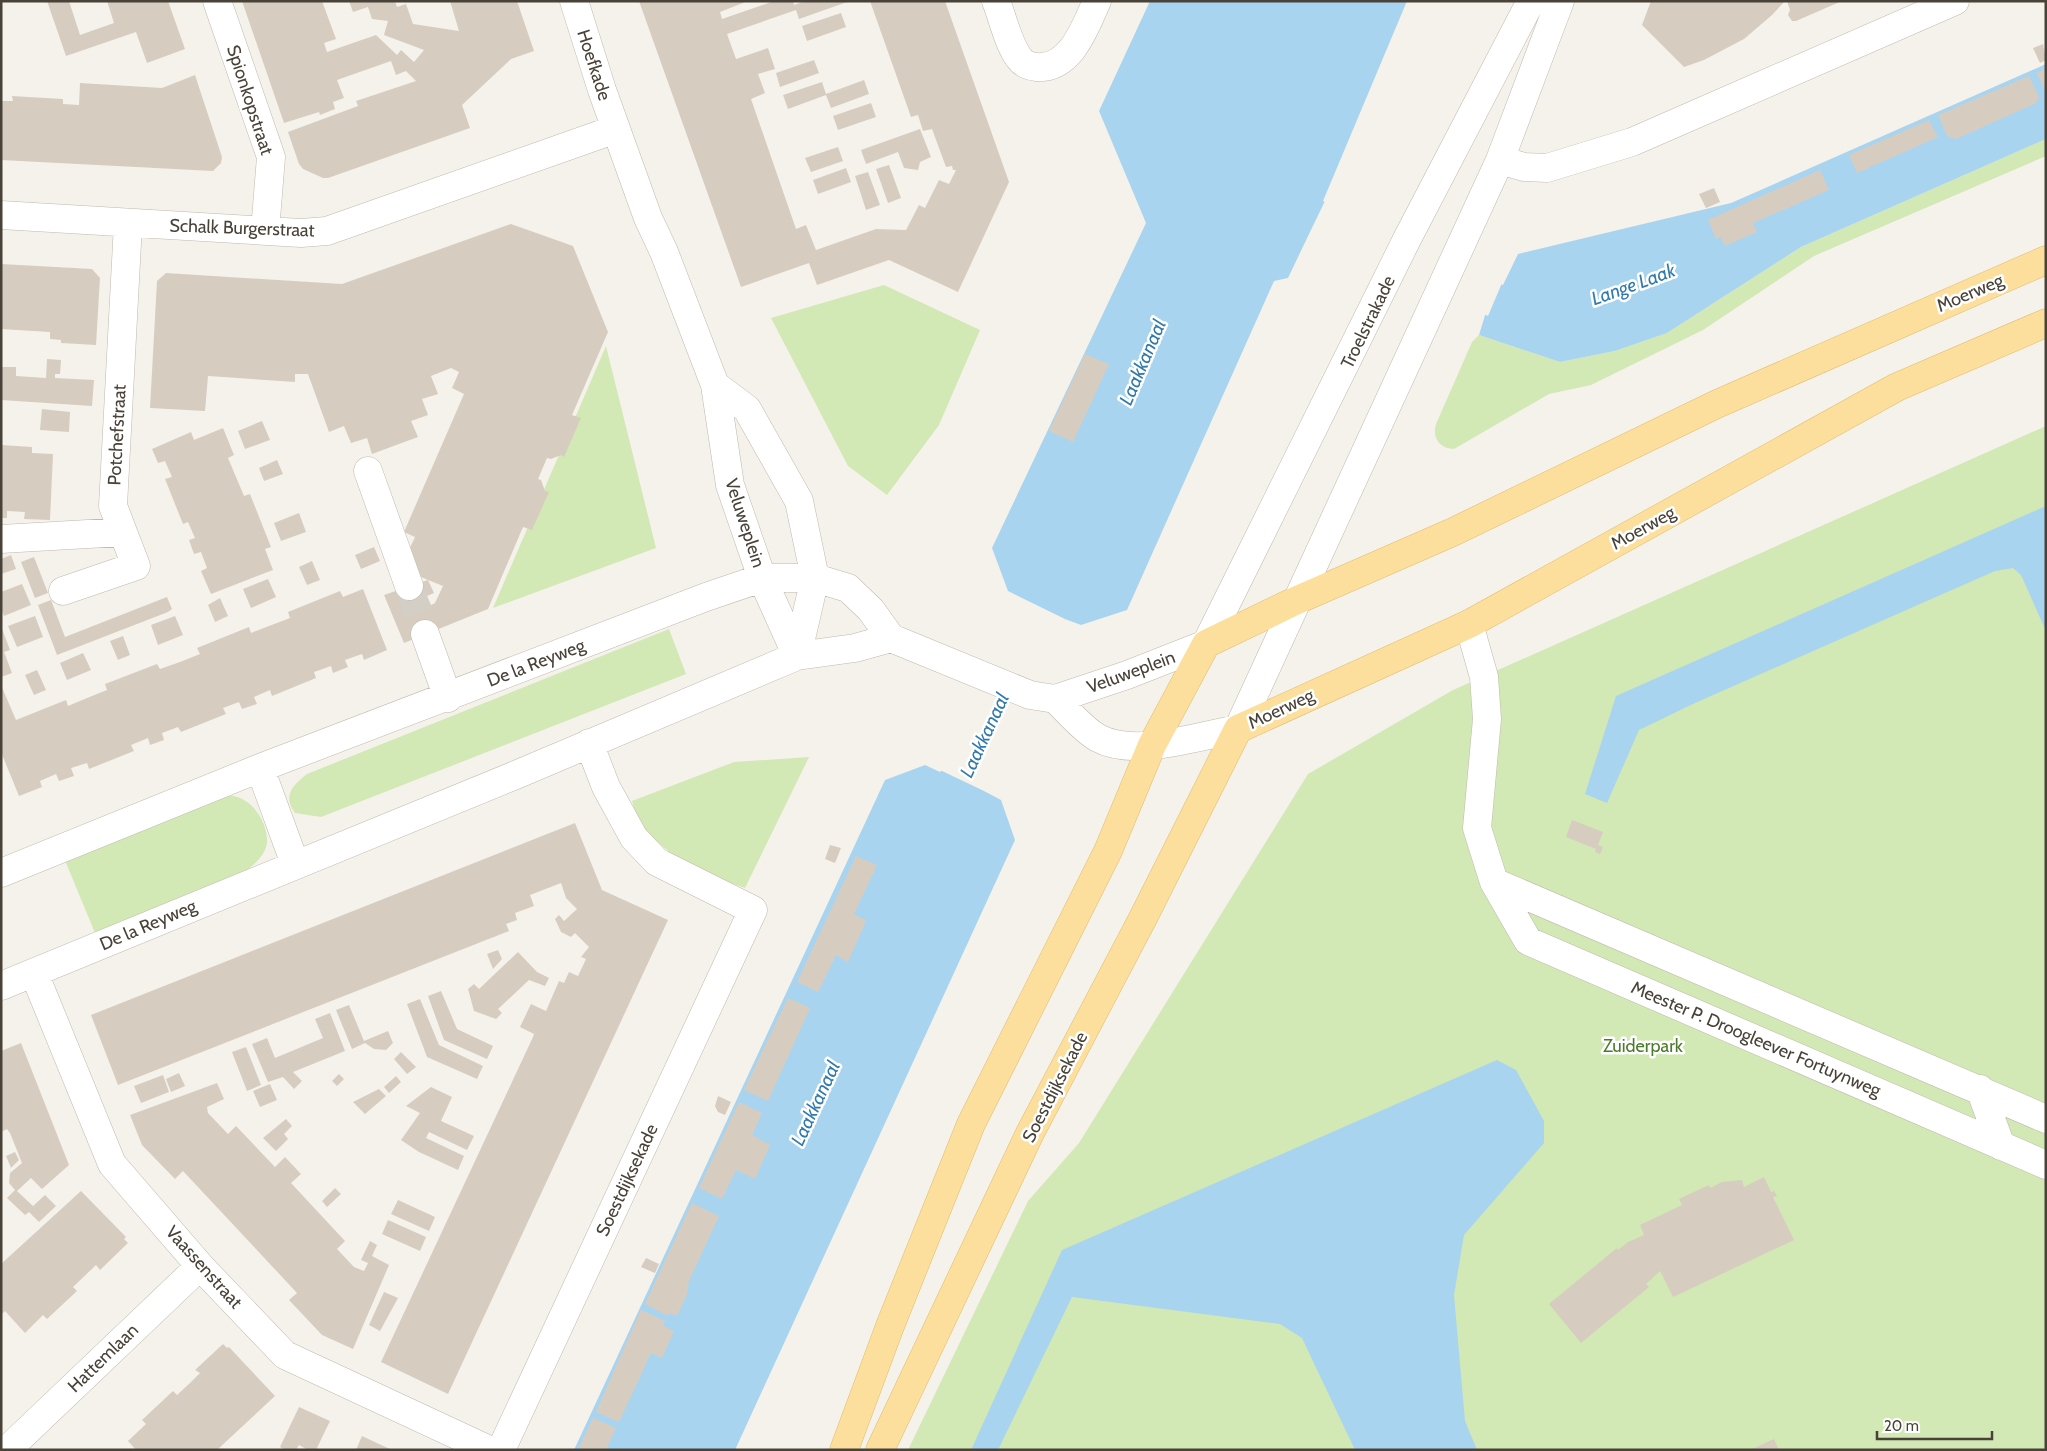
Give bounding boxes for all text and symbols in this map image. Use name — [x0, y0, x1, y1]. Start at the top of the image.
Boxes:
street label: Hoefkade — [572, 27, 616, 103]
street label: Spionkopstraat — [222, 42, 278, 158]
street label: Schalk Burgerstraat — [169, 214, 315, 242]
water label: Lange Laak — [1588, 258, 1679, 310]
street label: Moerweg — [1933, 269, 2008, 317]
street label: Troelstrakade — [1336, 272, 1400, 372]
water label: Laakkanaal — [1114, 315, 1171, 408]
street label: Potchefstraat — [103, 384, 131, 486]
street label: Veluweplein — [720, 476, 770, 570]
street label: Moerweg — [1607, 501, 1680, 555]
street label: De la Reyweg — [484, 634, 589, 692]
street label: Veluweplein — [1084, 646, 1178, 698]
street label: Moerweg — [1244, 684, 1318, 734]
water label: Laakkanaal — [955, 689, 1014, 781]
street label: De la Reyweg — [96, 894, 201, 955]
street label: Meester P. Droogleever Fortuynweg — [1628, 976, 1885, 1102]
street label: Soestdijksekade — [1018, 1028, 1092, 1146]
park label: Zuiderpark — [1603, 1035, 1684, 1057]
water label: Laakkanaal — [786, 1057, 845, 1149]
street label: Soestdijksekade — [591, 1120, 663, 1240]
street label: Vaassenstraat — [161, 1221, 247, 1313]
street label: Hattemlaan — [63, 1319, 143, 1397]
scale bar — [1877, 1408, 1992, 1440]
text: 20 m — [1884, 1417, 1919, 1435]

